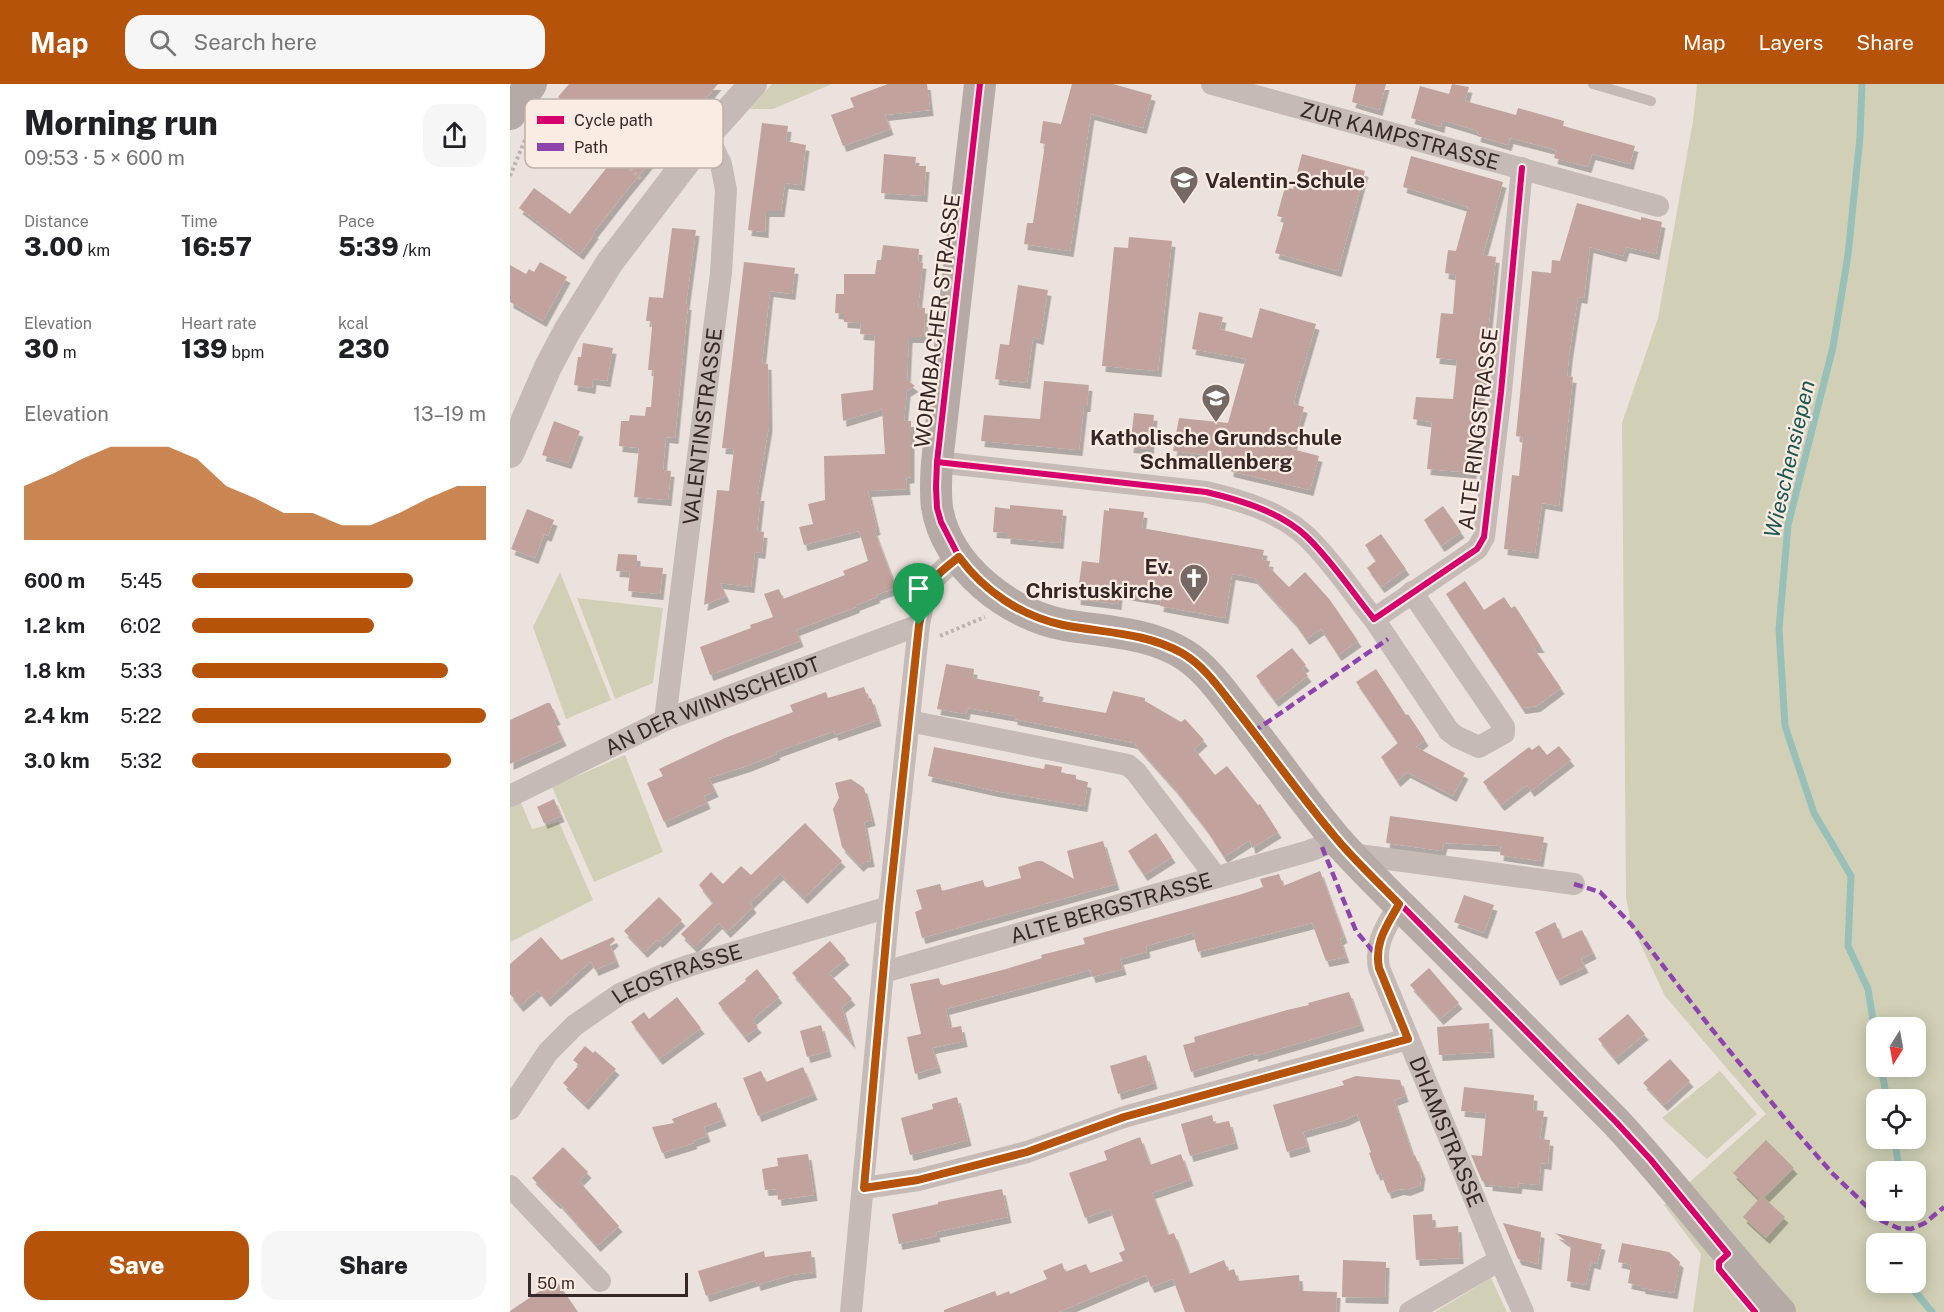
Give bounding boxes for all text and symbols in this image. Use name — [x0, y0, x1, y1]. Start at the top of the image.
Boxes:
search box — [125, 15, 545, 69]
text: Map — [30, 26, 89, 59]
icon: search — [146, 26, 179, 59]
text: Search here — [194, 29, 317, 55]
text: Map — [1683, 30, 1726, 55]
text: Layers — [1759, 30, 1823, 55]
text: Share — [1856, 30, 1914, 55]
street label: ZUR KAMPSTRASSE — [1298, 96, 1502, 175]
legend — [525, 99, 723, 168]
text: Morning run — [24, 104, 218, 142]
button: share — [423, 104, 486, 167]
text: Cycle path — [574, 111, 653, 130]
text: Path — [574, 138, 608, 157]
text: 09:53 · 5 × 600 m — [24, 146, 185, 170]
school or university icon: Valentin-Schule — [1168, 164, 1200, 206]
place label: Valentin-Schule — [1205, 168, 1365, 193]
street label: WORMBACHER STRASSE — [909, 193, 965, 449]
text: Distance — [24, 212, 89, 231]
text: Time — [181, 212, 217, 231]
text: Pace — [338, 212, 375, 231]
text: 3.00 — [24, 231, 84, 262]
text: 16:57 — [181, 231, 252, 262]
text: 5:39 — [338, 231, 399, 262]
text: km — [84, 241, 110, 260]
text: /km — [399, 241, 431, 260]
text: Elevation — [24, 314, 92, 333]
text: Heart rate — [181, 314, 257, 333]
text: kcal — [338, 314, 369, 333]
street label: VALENTINSTRASSE — [677, 326, 727, 526]
street label: ALTE RINGSTRASSE — [1453, 327, 1503, 531]
text: 30 — [24, 333, 59, 364]
text: 139 — [181, 333, 228, 364]
text: 230 — [338, 333, 390, 364]
text: m — [59, 343, 77, 362]
text: bpm — [228, 343, 264, 362]
water label: Wieschensiepen — [1758, 378, 1820, 540]
school or university icon: Katholische Grundschule Schmallenberg — [1200, 382, 1232, 424]
text: Elevation — [24, 402, 109, 426]
text: 13–19 m — [413, 402, 486, 426]
place label: Katholische Grundschule Schmallenberg — [1090, 425, 1342, 474]
place label: Ev. Christuskirche — [1026, 554, 1173, 603]
church icon: Ev. Christuskirche — [1178, 562, 1210, 604]
pin — [893, 563, 944, 625]
text: 600 m — [24, 569, 85, 593]
text: 5:45 — [120, 569, 162, 593]
icon: arrive — [902, 572, 935, 605]
text: 1.2 km — [24, 614, 85, 638]
text: 6:02 — [120, 614, 161, 638]
street label: AN DER WINNSCHEIDT — [601, 651, 823, 760]
text: 1.8 km — [24, 659, 85, 683]
text: 5:33 — [120, 659, 162, 683]
text: 2.4 km — [24, 704, 89, 728]
text: 5:22 — [120, 704, 162, 728]
text: 3.0 km — [24, 749, 90, 773]
text: 5:32 — [120, 749, 162, 773]
street label: ALTE BERGSTRASSE — [1007, 867, 1215, 948]
street label: LEOSTRASSE — [607, 938, 745, 1009]
north arrow — [1866, 1017, 1926, 1077]
map controls — [1866, 1017, 1926, 1293]
street label: DHAMSTRASSE — [1405, 1053, 1489, 1211]
button: locate — [1866, 1089, 1926, 1149]
button: + — [1866, 1161, 1926, 1221]
button: Save — [24, 1231, 249, 1300]
button: Share — [261, 1231, 486, 1300]
button: − — [1866, 1233, 1926, 1293]
scale bar — [528, 1270, 688, 1298]
text: 50 m — [537, 1274, 575, 1293]

